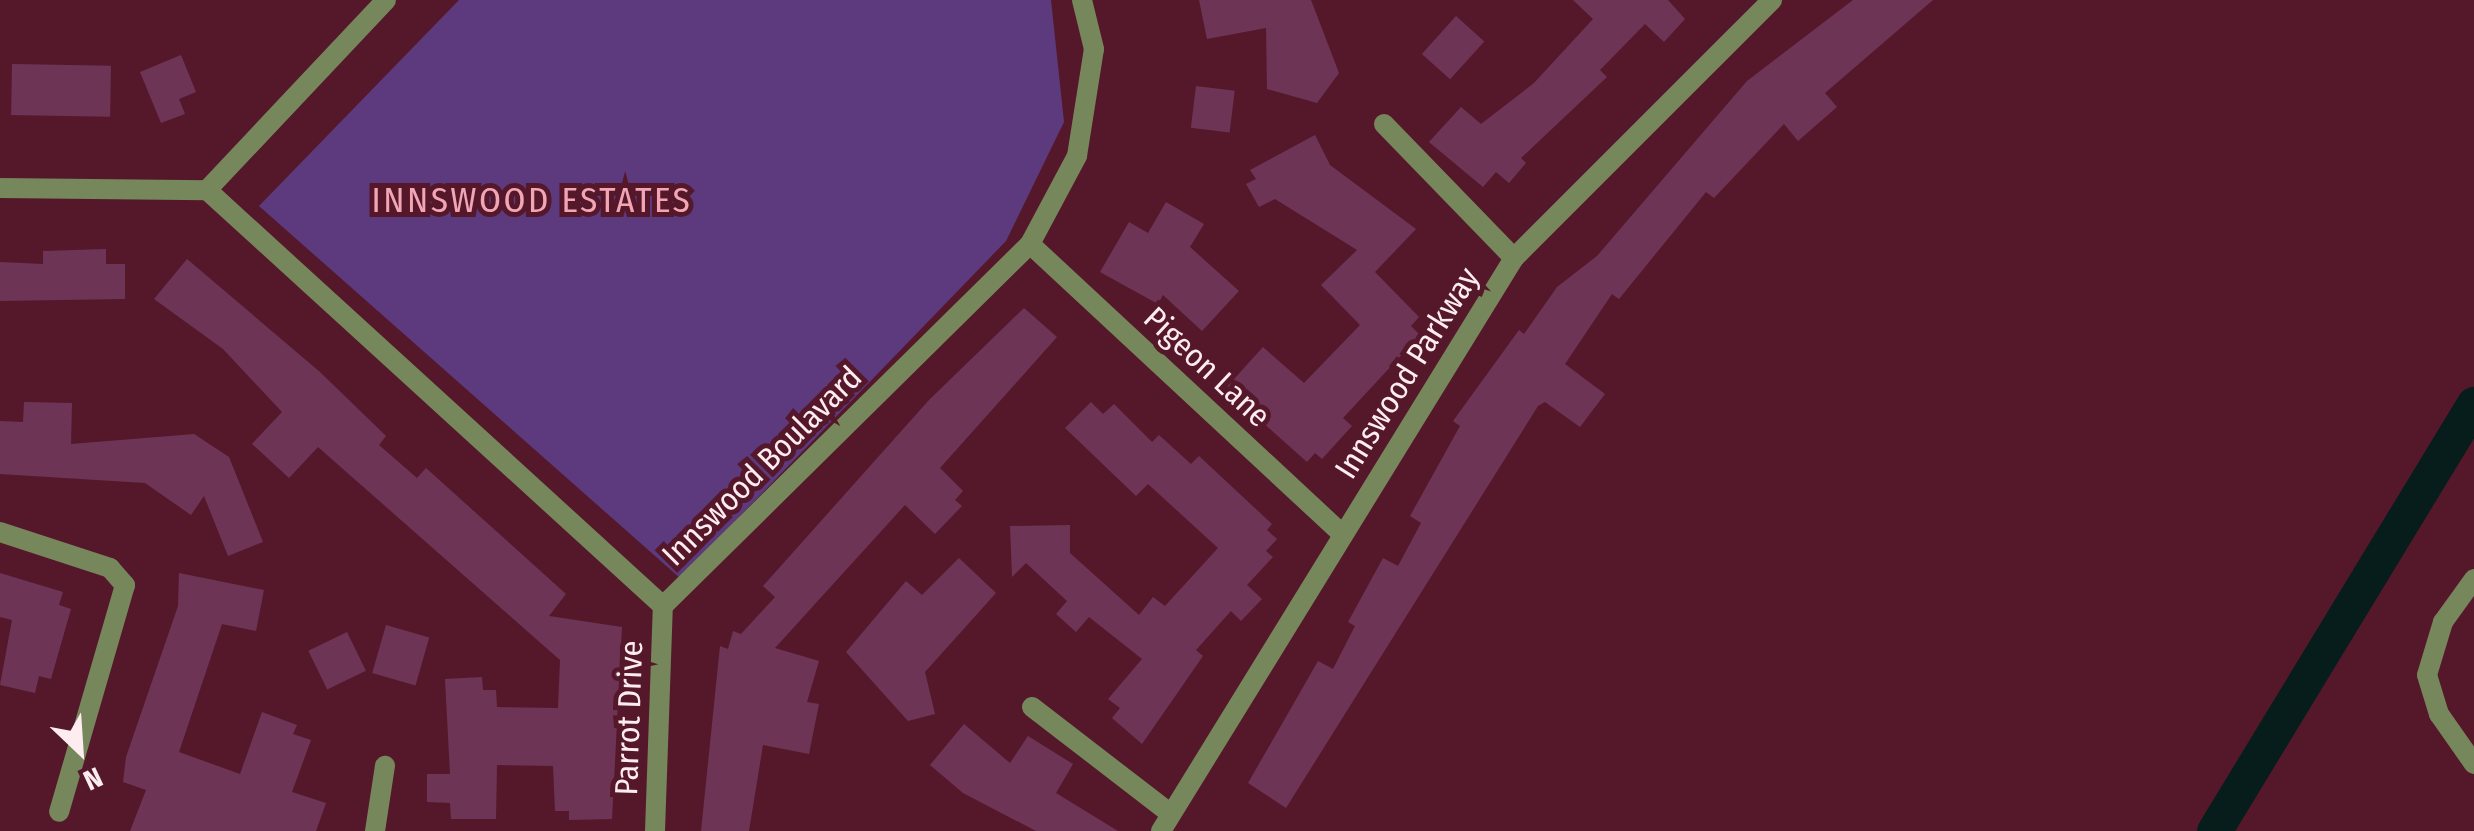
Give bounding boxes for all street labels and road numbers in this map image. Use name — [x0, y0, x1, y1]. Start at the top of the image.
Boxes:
street label: Innswood Parkway — [1327, 260, 1487, 486]
street label: Pigeon Lane — [1136, 299, 1278, 435]
street label: Innswood Boulavard — [654, 358, 870, 574]
street label: Parrot Drive — [607, 640, 651, 796]

